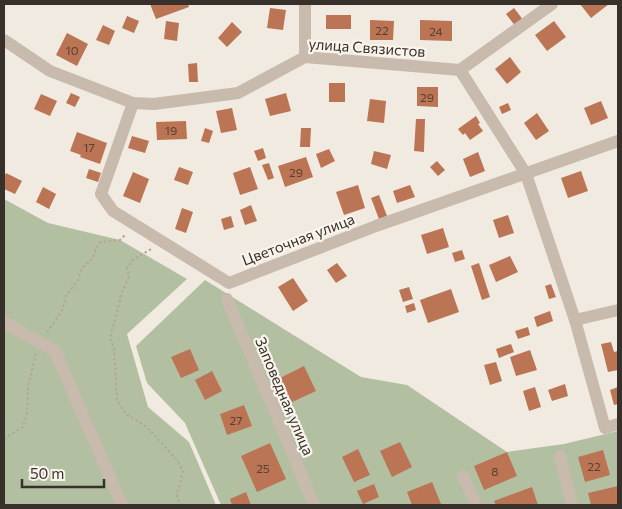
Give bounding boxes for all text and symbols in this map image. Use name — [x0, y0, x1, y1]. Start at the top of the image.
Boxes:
house number: 22 — [375, 23, 389, 37]
house number: 24 — [429, 24, 443, 38]
street label: улица Связистов — [308, 34, 426, 60]
house number: 10 — [66, 43, 79, 57]
house number: 29 — [420, 90, 434, 104]
house number: 19 — [165, 123, 177, 137]
house number: 17 — [83, 140, 95, 154]
house number: 29 — [289, 165, 303, 179]
street label: Цветочная улица — [239, 209, 357, 269]
street label: Заповедная улица — [252, 334, 318, 458]
house number: 27 — [230, 413, 242, 427]
scale bar — [22, 456, 105, 488]
house number: 22 — [587, 459, 601, 473]
house number: 25 — [256, 461, 270, 475]
text: 50 m — [30, 464, 64, 482]
house number: 8 — [491, 464, 499, 478]

